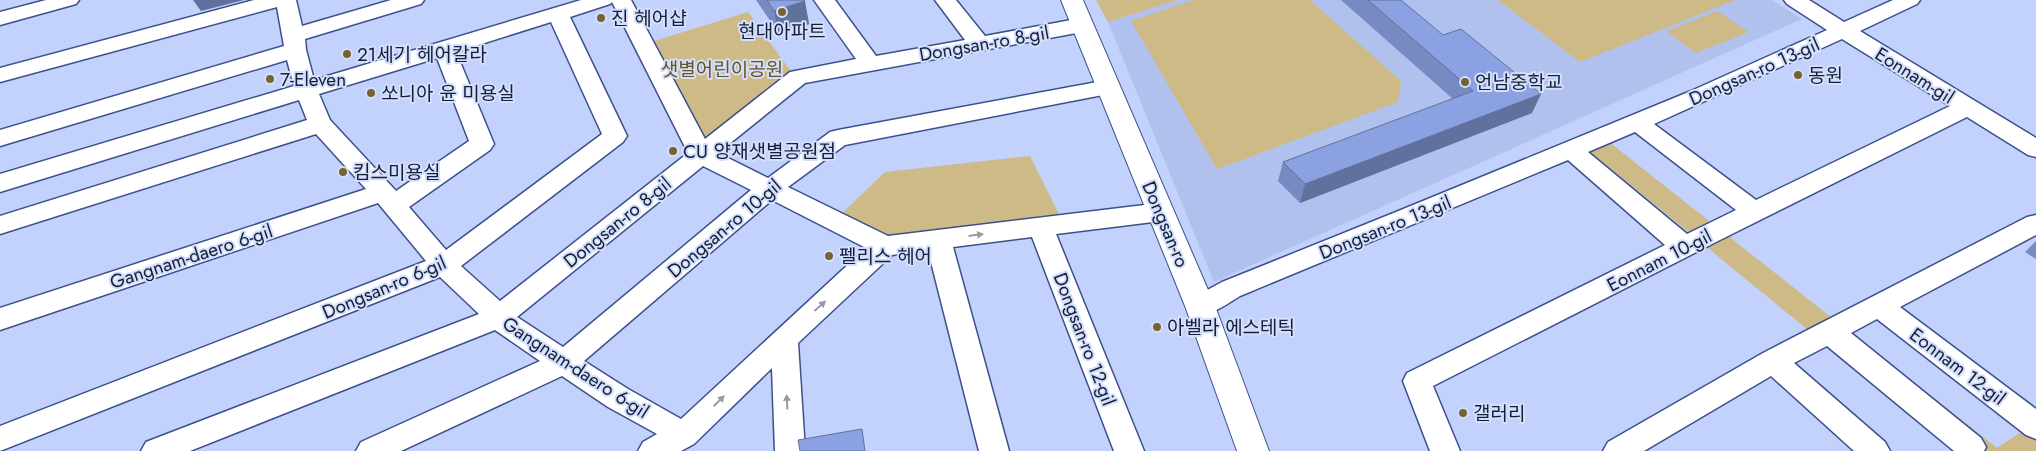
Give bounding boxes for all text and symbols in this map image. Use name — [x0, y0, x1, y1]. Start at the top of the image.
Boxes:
place label: 진 헤어샵 — [611, 5, 687, 32]
marker: 현대아파트 — [776, 6, 788, 18]
marker: 진 헤어샵 — [595, 12, 607, 24]
place label: 현대아파트 — [738, 18, 826, 45]
street label: Dongsan-ro 8-gil — [917, 19, 1051, 68]
street label: Dongsan-ro 13-gil — [1685, 31, 1824, 112]
street label: Eonnam-gil — [1870, 40, 1960, 110]
place label: 21세기 헤어칼라 — [357, 41, 487, 68]
marker: 21세기 헤어칼라 — [341, 48, 353, 60]
park label: 샛별어린이공원 — [661, 56, 783, 83]
place label: 동원 — [1808, 62, 1843, 89]
place label: 7-Eleven — [280, 66, 346, 93]
place label: 언남중학교 — [1475, 69, 1562, 96]
marker: 동원 — [1792, 69, 1804, 81]
marker: 7-Eleven — [264, 73, 276, 85]
marker: 언남중학교 — [1459, 76, 1471, 88]
place label: 쏘니아 윤 미용실 — [381, 80, 515, 107]
marker: 쏘니아 윤 미용실 — [365, 87, 377, 99]
place label: CU 양재샛별공원점 — [683, 138, 836, 165]
marker: CU 양재샛별공원점 — [667, 145, 679, 157]
place label: 킴스미용실 — [353, 159, 440, 186]
marker: 킴스미용실 — [337, 166, 349, 178]
street label: Dongsan-ro 8-gil — [558, 170, 677, 274]
street label: Dongsan-ro 10-gil — [662, 173, 787, 284]
street label: Dongsan-ro — [1135, 177, 1196, 272]
street label: Dongsan-ro 13-gil — [1315, 189, 1455, 266]
street label: Gangnam-daero 6-gil — [106, 217, 276, 296]
street label: Eonnam 10-gil — [1602, 222, 1716, 298]
one-way arrow — [968, 231, 984, 239]
place label: 펠리스 헤어 — [839, 243, 932, 270]
street label: Dongsan-ro 6-gil — [318, 249, 450, 326]
marker: 펠리스 헤어 — [823, 250, 835, 262]
street label: Dongsan-ro 12-gil — [1047, 269, 1122, 410]
one-way arrow — [813, 300, 825, 312]
street label: Gangnam-daero 6-gil — [497, 310, 654, 425]
place label: 아벨라 에스테틱 — [1167, 314, 1295, 341]
marker: 아벨라 에스테틱 — [1151, 321, 1163, 333]
street label: Eonnam 12-gil — [1904, 321, 2011, 411]
one-way arrow — [783, 394, 791, 410]
one-way arrow — [713, 395, 725, 407]
place label: 갤러리 — [1473, 400, 1525, 427]
marker: 갤러리 — [1457, 407, 1469, 419]

